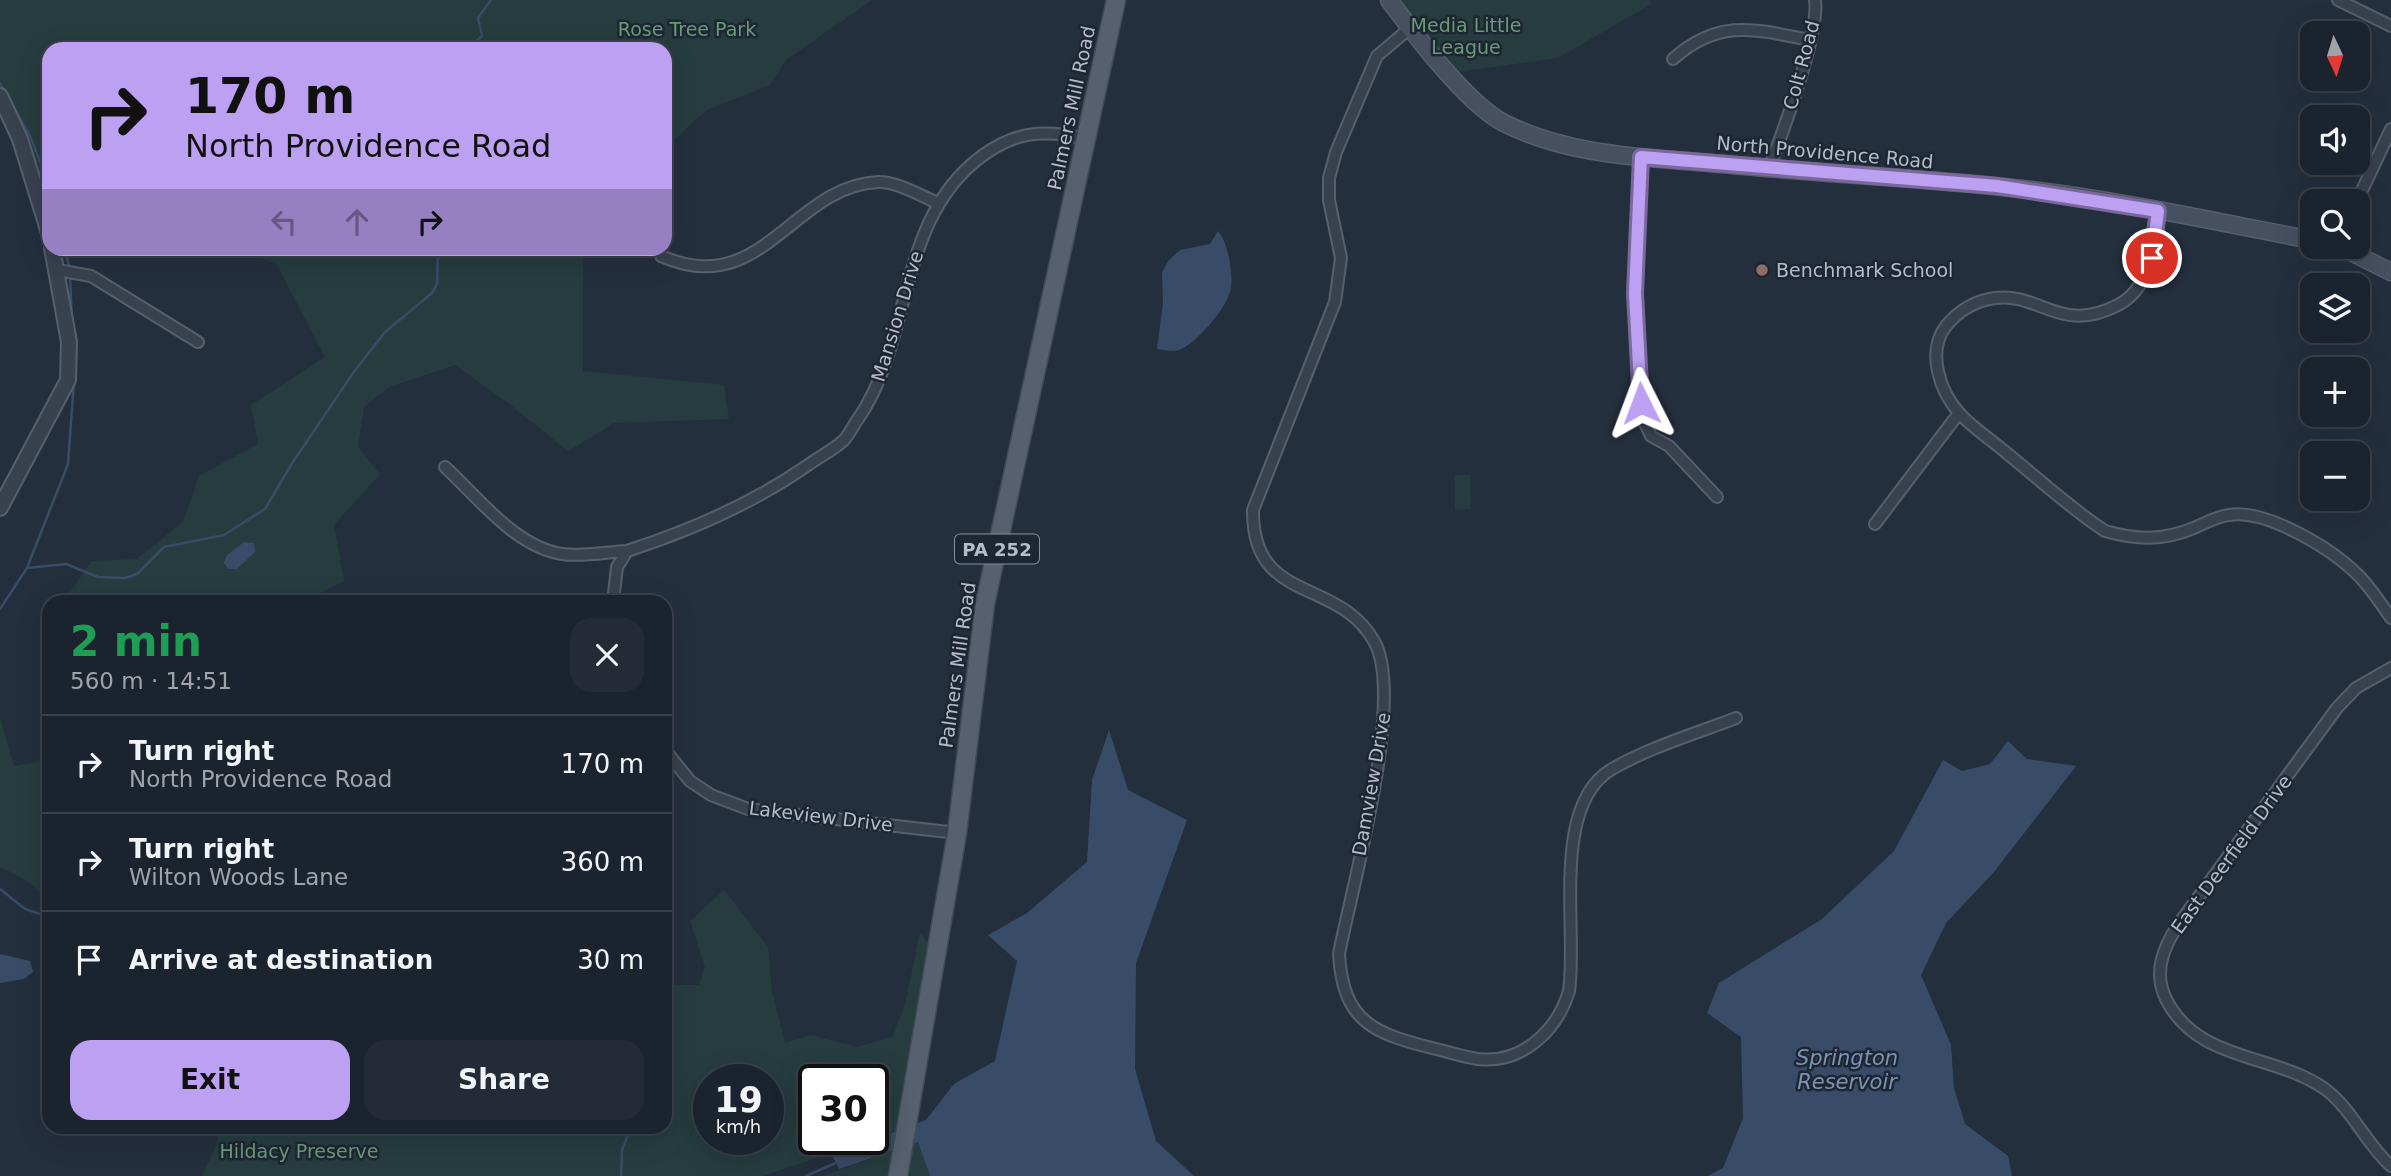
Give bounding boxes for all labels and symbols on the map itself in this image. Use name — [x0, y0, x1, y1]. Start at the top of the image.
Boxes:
park label: Media Little League — [1411, 14, 1521, 58]
park label: Rose Tree Park — [618, 18, 756, 40]
street label: Colt Road — [1779, 18, 1823, 112]
north arrow — [2300, 21, 2370, 91]
street label: Palmers Mill Road — [1043, 24, 1099, 192]
street label: North Providence Road — [1716, 132, 1934, 172]
pin — [2122, 228, 2182, 288]
street label: Mansion Drive — [867, 248, 927, 384]
place label: Benchmark School — [1776, 259, 1953, 281]
marker: Benchmark School — [1754, 262, 1770, 278]
position arrow — [1604, 366, 1678, 440]
road number: PA 252 — [955, 534, 1039, 564]
street label: Palmers Mill Road — [934, 581, 980, 749]
street label: Damview Drive — [1348, 711, 1394, 857]
street label: East Deerfield Drive — [2166, 770, 2296, 938]
street label: Lakeview Drive — [748, 796, 894, 836]
water label: Springton Reservoir — [1796, 1046, 1898, 1094]
speed limit sign: 30 — [798, 1064, 889, 1155]
park label: Hildacy Preserve — [220, 1140, 378, 1162]

